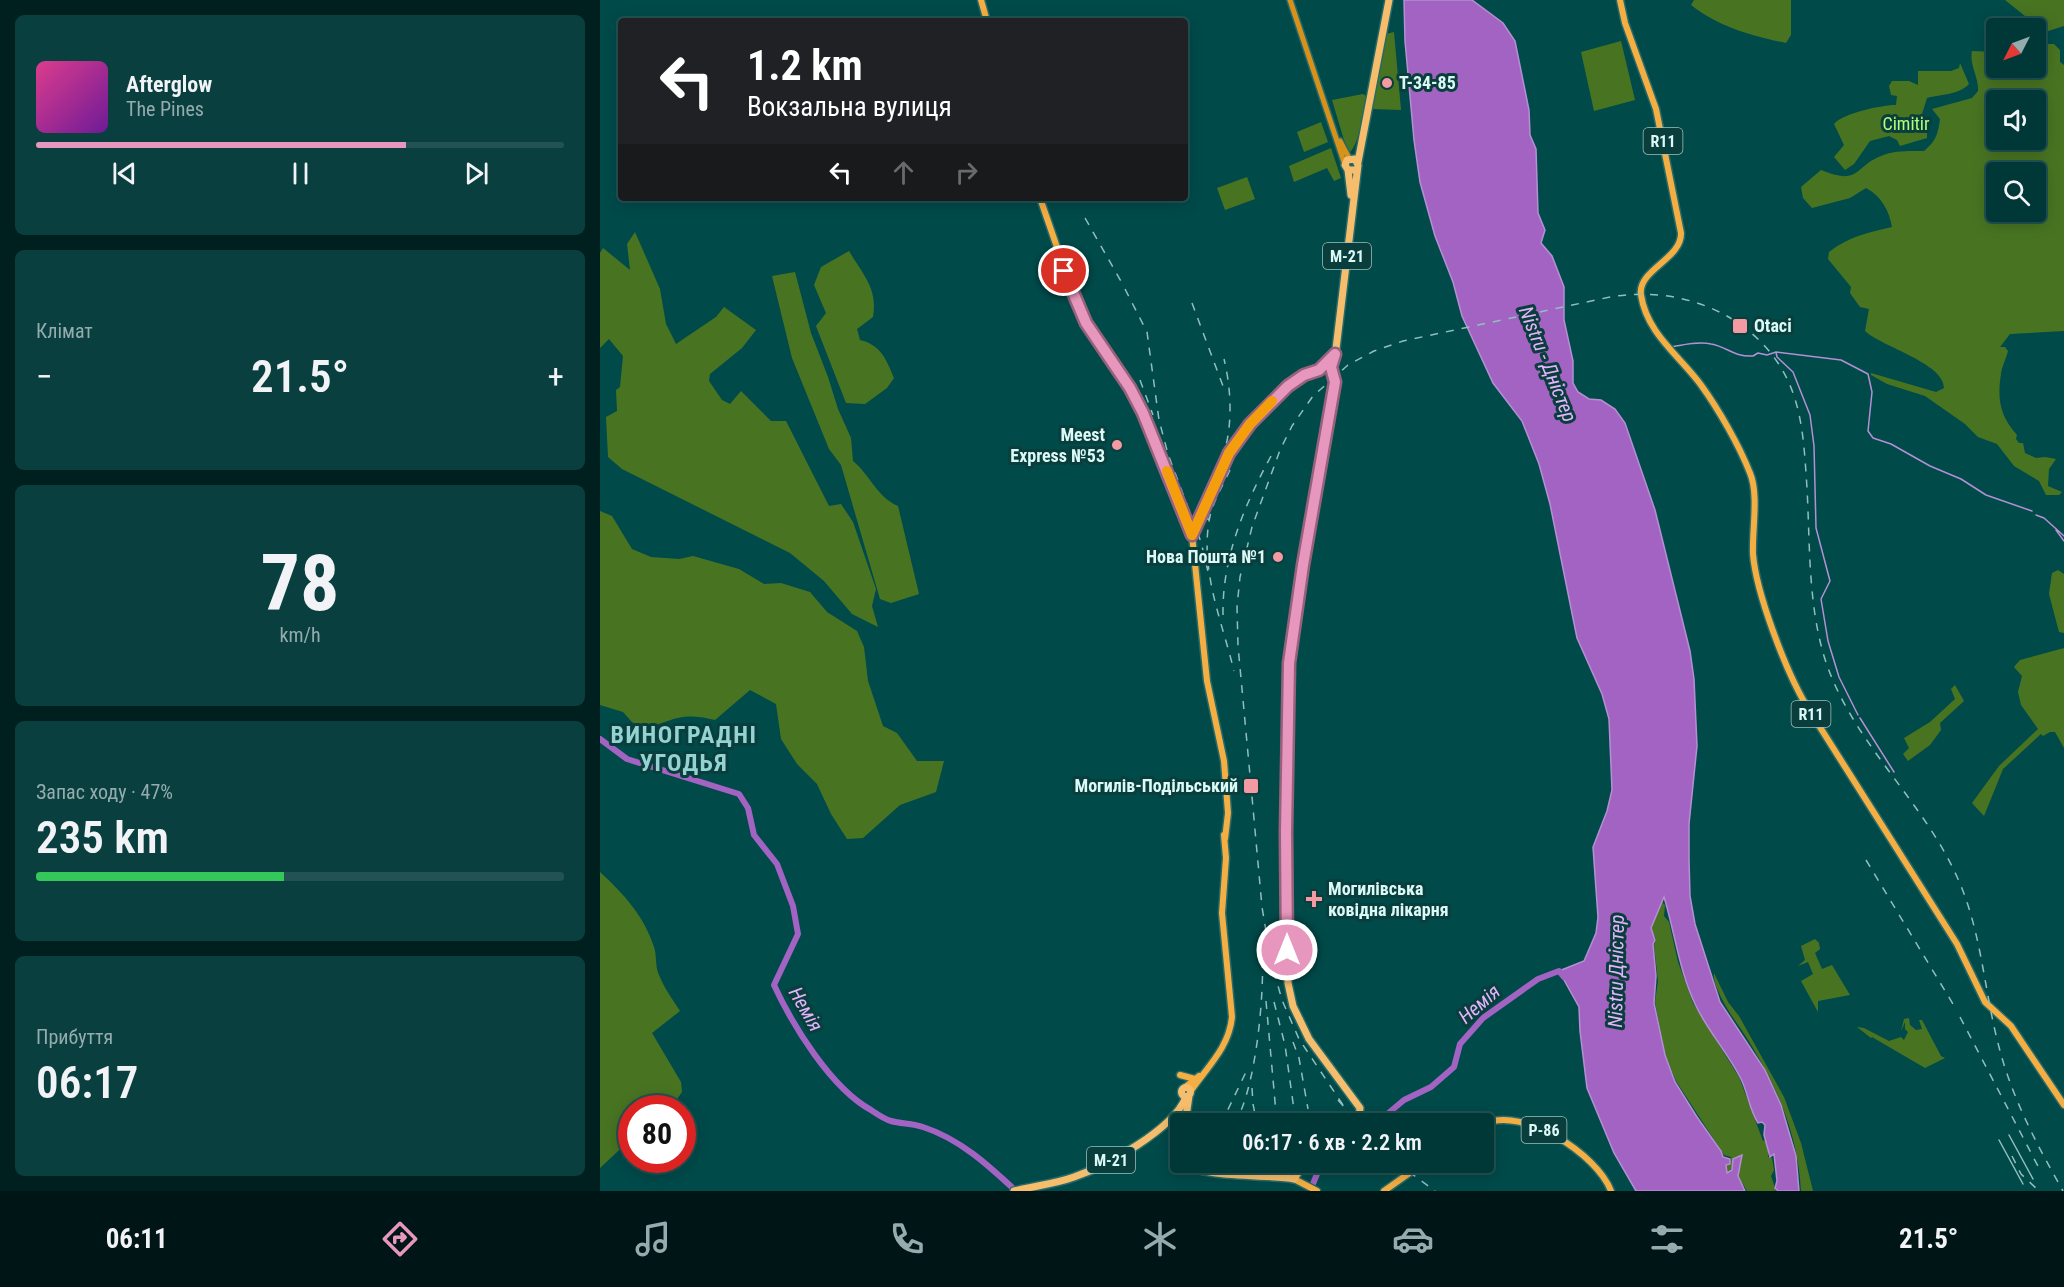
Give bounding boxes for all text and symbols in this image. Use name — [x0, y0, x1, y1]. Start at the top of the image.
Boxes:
north arrow — [1986, 18, 2046, 78]
map controls — [1986, 18, 2046, 222]
text: 1.2 km — [747, 41, 863, 90]
icon: left — [648, 42, 726, 120]
text: Afterglow — [126, 72, 212, 97]
place label: Т-34-85 — [1399, 72, 1456, 93]
marker: Т-34-85 — [1380, 76, 1394, 90]
button: sound — [1986, 90, 2046, 150]
text: Вокзальна вулиця — [747, 91, 952, 123]
text: The Pines — [126, 97, 204, 121]
park label: Cimitir — [1883, 113, 1930, 134]
road number: R11 — [1644, 128, 1682, 154]
icon: left — [824, 156, 857, 189]
icon: ahead — [887, 156, 920, 189]
icon: right — [950, 156, 983, 189]
icon: previous — [108, 157, 141, 190]
icon: pause — [284, 157, 317, 190]
icon: next — [460, 157, 493, 190]
button: search — [1986, 162, 2046, 222]
road number: М-21 — [1323, 243, 1371, 269]
pin — [1038, 245, 1089, 296]
icon: arrive — [1047, 254, 1080, 287]
water label: Nistru - Дністер — [1514, 303, 1582, 425]
place label: Otaci — [1754, 315, 1792, 336]
marker: Otaci — [1731, 317, 1749, 335]
text: Клімат — [36, 319, 93, 343]
text: 21.5° — [251, 350, 349, 403]
text: − — [36, 357, 53, 396]
text: + — [548, 357, 564, 396]
place label: Meest Express №53 — [1010, 424, 1105, 466]
marker: Meest Express №53 — [1110, 438, 1124, 452]
text: 78 — [261, 538, 339, 629]
place label: Нова Пошта №1 — [1146, 546, 1266, 567]
marker: Нова Пошта №1 — [1271, 550, 1285, 564]
text: km/h — [279, 623, 321, 647]
road number: R11 — [1792, 701, 1830, 727]
district label: ВИНОГРАДНІ УГОДЬЯ — [610, 721, 758, 777]
place label: Могилів-Подільський — [1075, 775, 1238, 796]
marker: Могилів-Подільський — [1242, 777, 1260, 795]
text: Запас ходу · 47% — [36, 780, 173, 804]
text: 235 km — [36, 811, 169, 864]
place label: Могилівська ковідна лікарня — [1328, 878, 1449, 920]
marker: Могилівська ковідна лікарня — [1305, 890, 1323, 908]
water label: Nistru Дністер — [1603, 914, 1629, 1028]
position arrow — [1255, 918, 1319, 982]
water label: Немія — [1453, 979, 1505, 1029]
water label: Немія — [784, 982, 828, 1036]
text: Прибуття — [36, 1025, 113, 1049]
text: 06:17 — [36, 1056, 138, 1109]
speed limit sign: 80 — [618, 1095, 696, 1173]
road number: Р-86 — [1522, 1117, 1566, 1143]
text: 06:17 · 6 хв · 2.2 km — [1242, 1130, 1422, 1155]
road number: М-21 — [1087, 1147, 1135, 1173]
icon: directions — [379, 1218, 421, 1260]
icon: music — [632, 1218, 674, 1260]
icon: phone — [886, 1218, 928, 1260]
icon: climate — [1139, 1218, 1181, 1260]
icon: car — [1392, 1218, 1434, 1260]
icon: filters — [1646, 1218, 1688, 1260]
text: 06:11 — [106, 1223, 168, 1255]
text: 21.5° — [1899, 1223, 1958, 1255]

